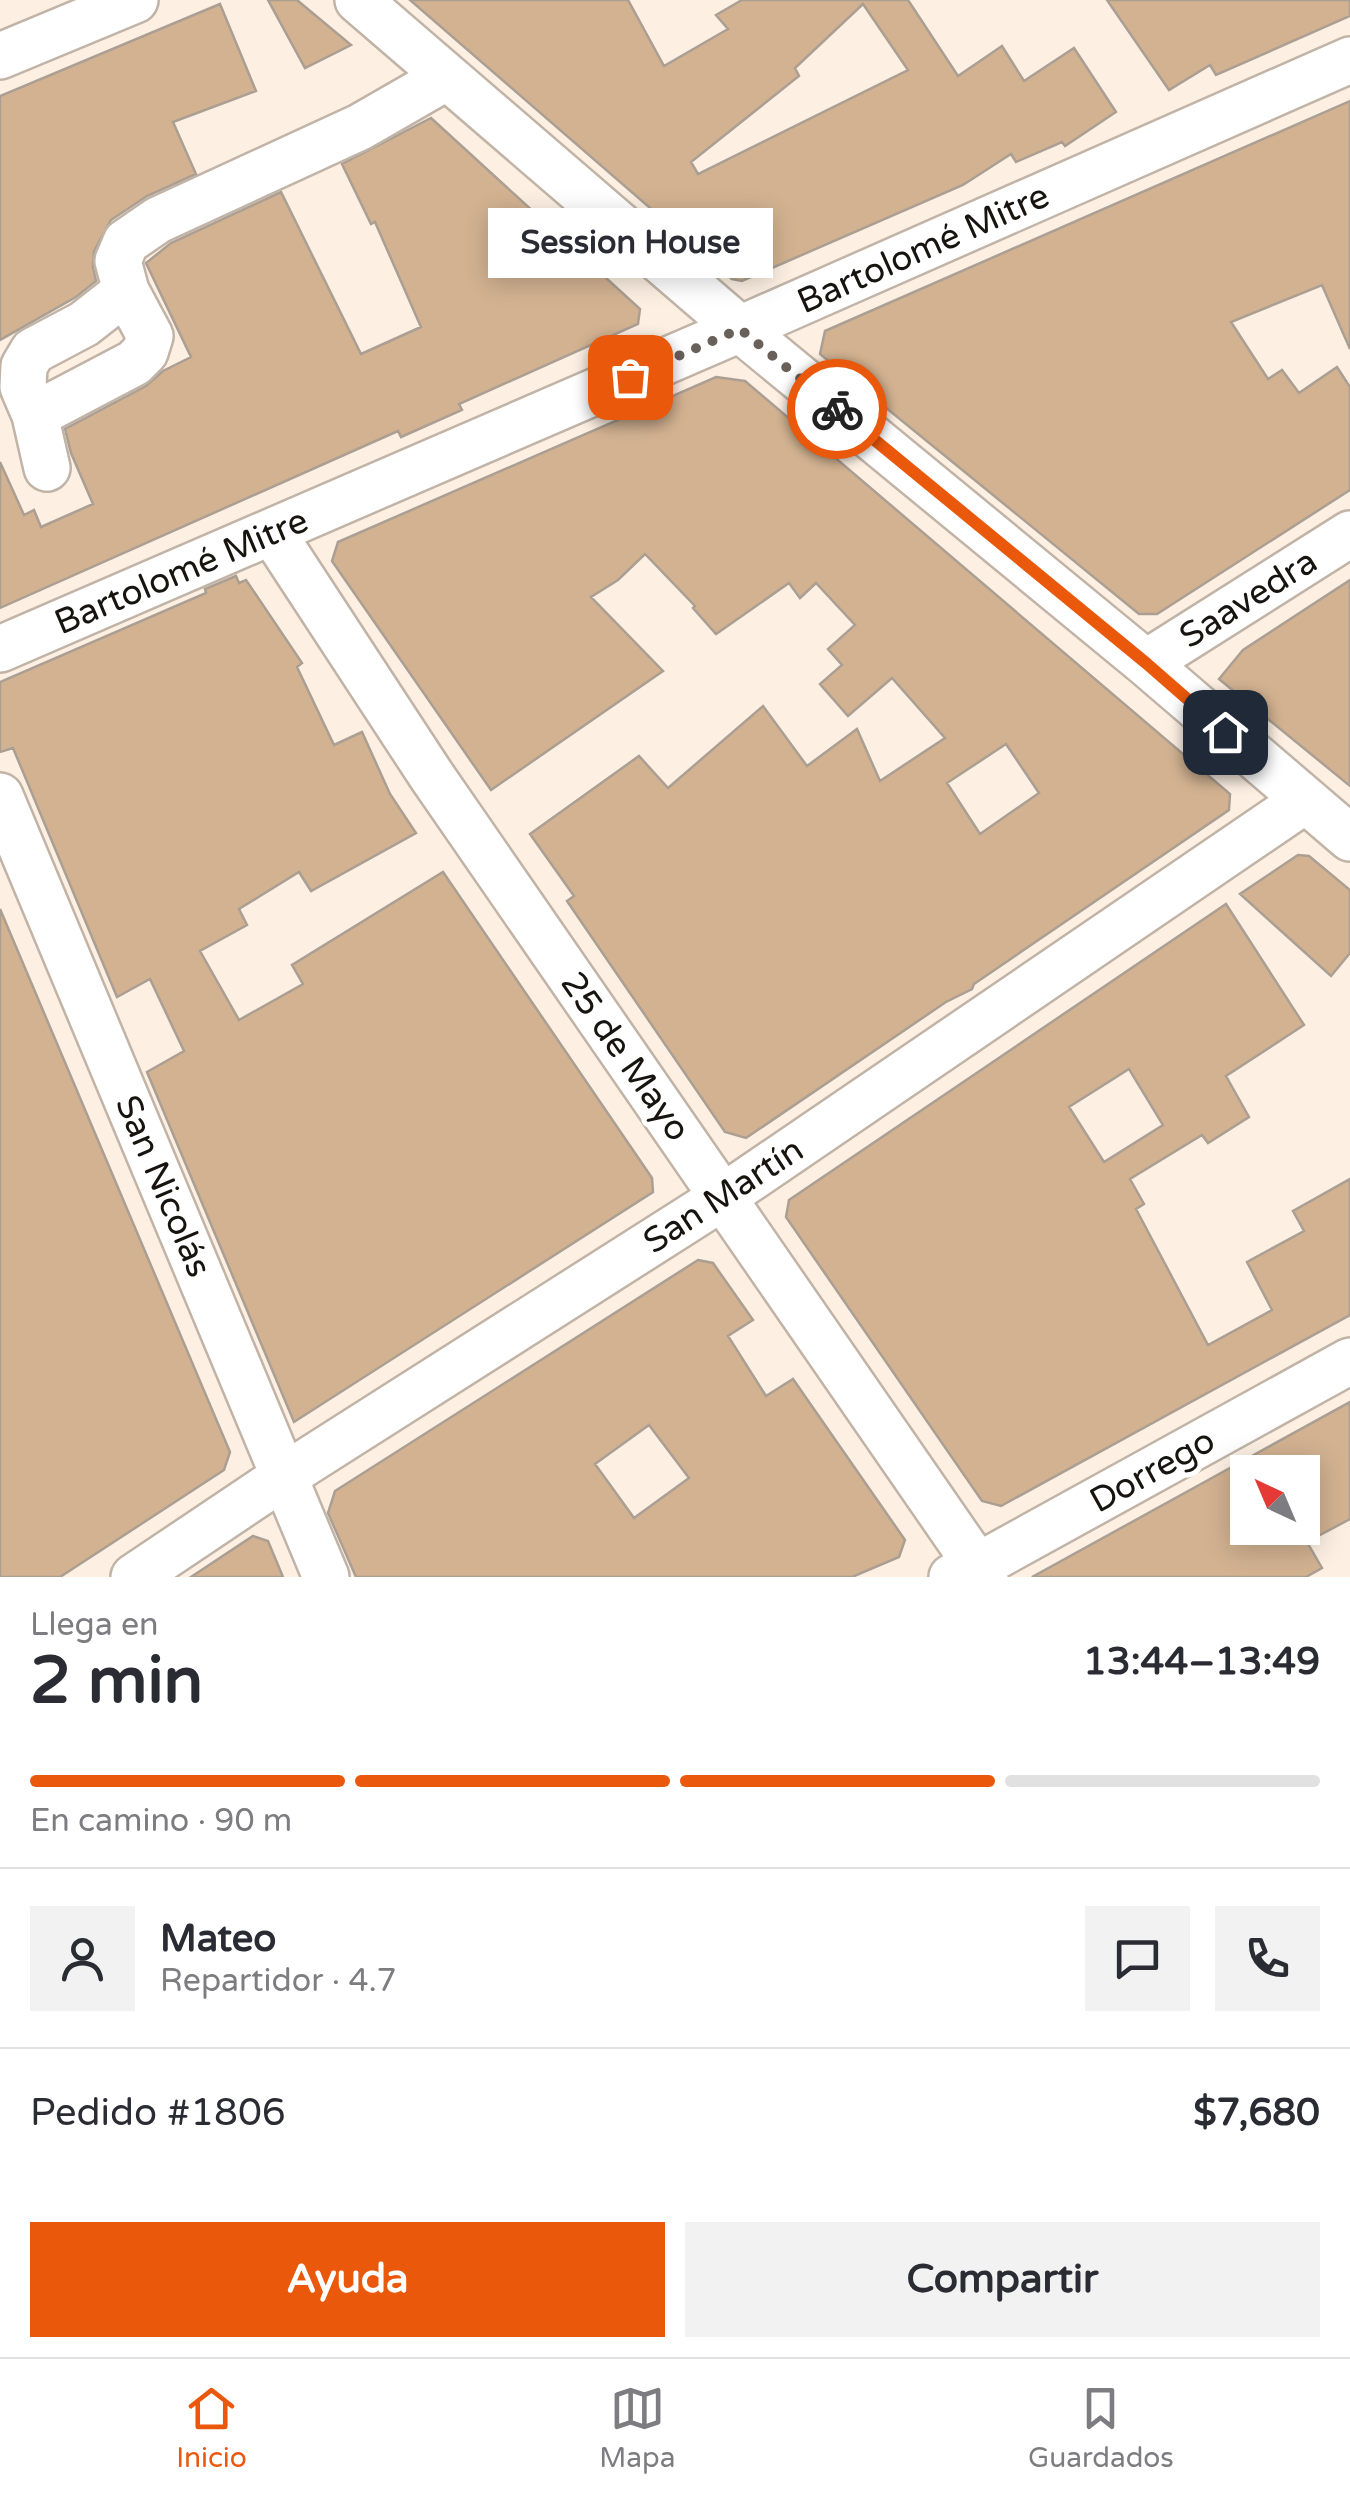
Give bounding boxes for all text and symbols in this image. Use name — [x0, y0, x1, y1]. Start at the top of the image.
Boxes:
street label: Bartolomé Mitre — [791, 175, 1056, 323]
callout: Session House — [488, 207, 772, 277]
text: Session House — [521, 224, 740, 262]
pin — [588, 335, 673, 420]
icon: bag — [603, 350, 658, 405]
courier — [787, 359, 887, 459]
icon: bike — [810, 382, 865, 437]
street label: Bartolomé Mitre — [48, 500, 314, 644]
street label: Saavedra — [1172, 540, 1325, 657]
pin — [1183, 690, 1268, 775]
icon: home — [1198, 705, 1253, 760]
street label: 25 de Mayo — [551, 964, 699, 1149]
street label: San Nicolás — [106, 1089, 220, 1283]
street label: San Martín — [636, 1129, 811, 1263]
street label: Dorrego — [1083, 1419, 1222, 1522]
north arrow — [1230, 1455, 1320, 1545]
map controls — [1230, 1455, 1320, 1545]
text: Llega en — [30, 1606, 159, 1644]
text: 13:44–13:49 — [1083, 1639, 1320, 1685]
text: 2 min — [30, 1642, 203, 1721]
text: En camino · 90 m — [30, 1802, 292, 1840]
button: person — [30, 1906, 135, 2011]
button: chat — [1085, 1906, 1190, 2011]
button: phone — [1215, 1906, 1320, 2011]
text: Mateo — [160, 1916, 276, 1962]
text: Repartidor · 4.7 — [160, 1962, 397, 2000]
text: Pedido #1806 — [30, 2090, 286, 2136]
text: $7,680 — [1193, 2090, 1320, 2136]
button: Ayuda — [30, 2222, 665, 2337]
button: Compartir — [685, 2222, 1320, 2337]
tab: Inicio — [176, 2381, 247, 2475]
tab: Mapa — [599, 2381, 676, 2475]
tab: Guardados — [1028, 2381, 1174, 2475]

